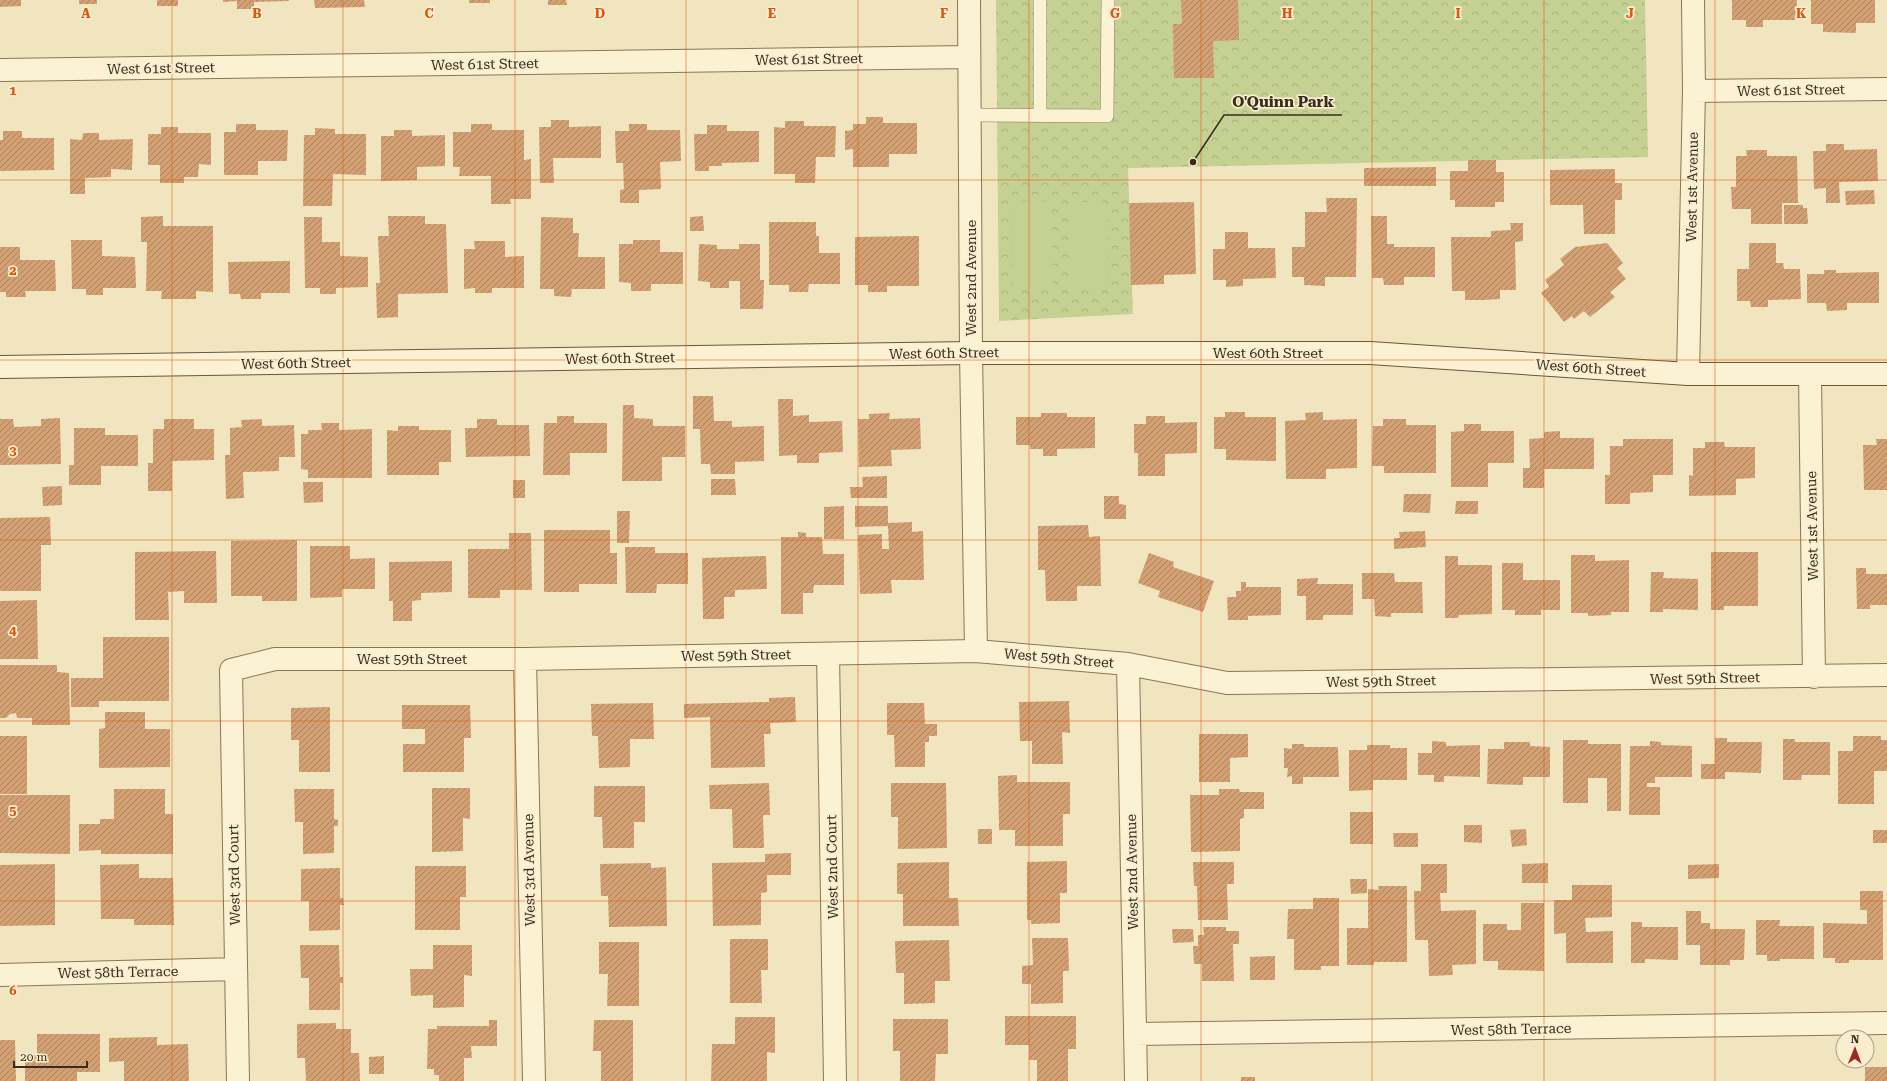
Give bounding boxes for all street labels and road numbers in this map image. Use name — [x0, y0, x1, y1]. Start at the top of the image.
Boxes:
street label: West 61st Street — [755, 50, 863, 68]
street label: West 61st Street — [431, 55, 539, 73]
street label: West 61st Street — [107, 59, 215, 77]
street label: West 61st Street — [1737, 81, 1845, 99]
street label: West 1st Avenue — [1683, 131, 1701, 242]
street label: West 2nd Avenue — [963, 220, 979, 336]
street label: West 60th Street — [889, 344, 999, 362]
street label: West 60th Street — [1213, 345, 1323, 361]
street label: West 60th Street — [565, 349, 675, 367]
street label: West 60th Street — [241, 354, 351, 372]
street label: West 60th Street — [1535, 356, 1647, 380]
street label: West 1st Avenue — [1803, 470, 1821, 581]
street label: West 59th Street — [1003, 645, 1115, 671]
street label: West 59th Street — [681, 646, 791, 664]
street label: West 59th Street — [357, 651, 467, 667]
street label: West 59th Street — [1650, 669, 1760, 687]
street label: West 59th Street — [1326, 672, 1436, 690]
street label: West 3rd Avenue — [520, 813, 538, 927]
street label: West 2nd Avenue — [1123, 813, 1141, 930]
street label: West 2nd Court — [823, 815, 841, 919]
street label: West 3rd Court — [225, 824, 243, 926]
street label: West 58th Terrace — [58, 963, 179, 981]
street label: West 58th Terrace — [1451, 1020, 1572, 1038]

